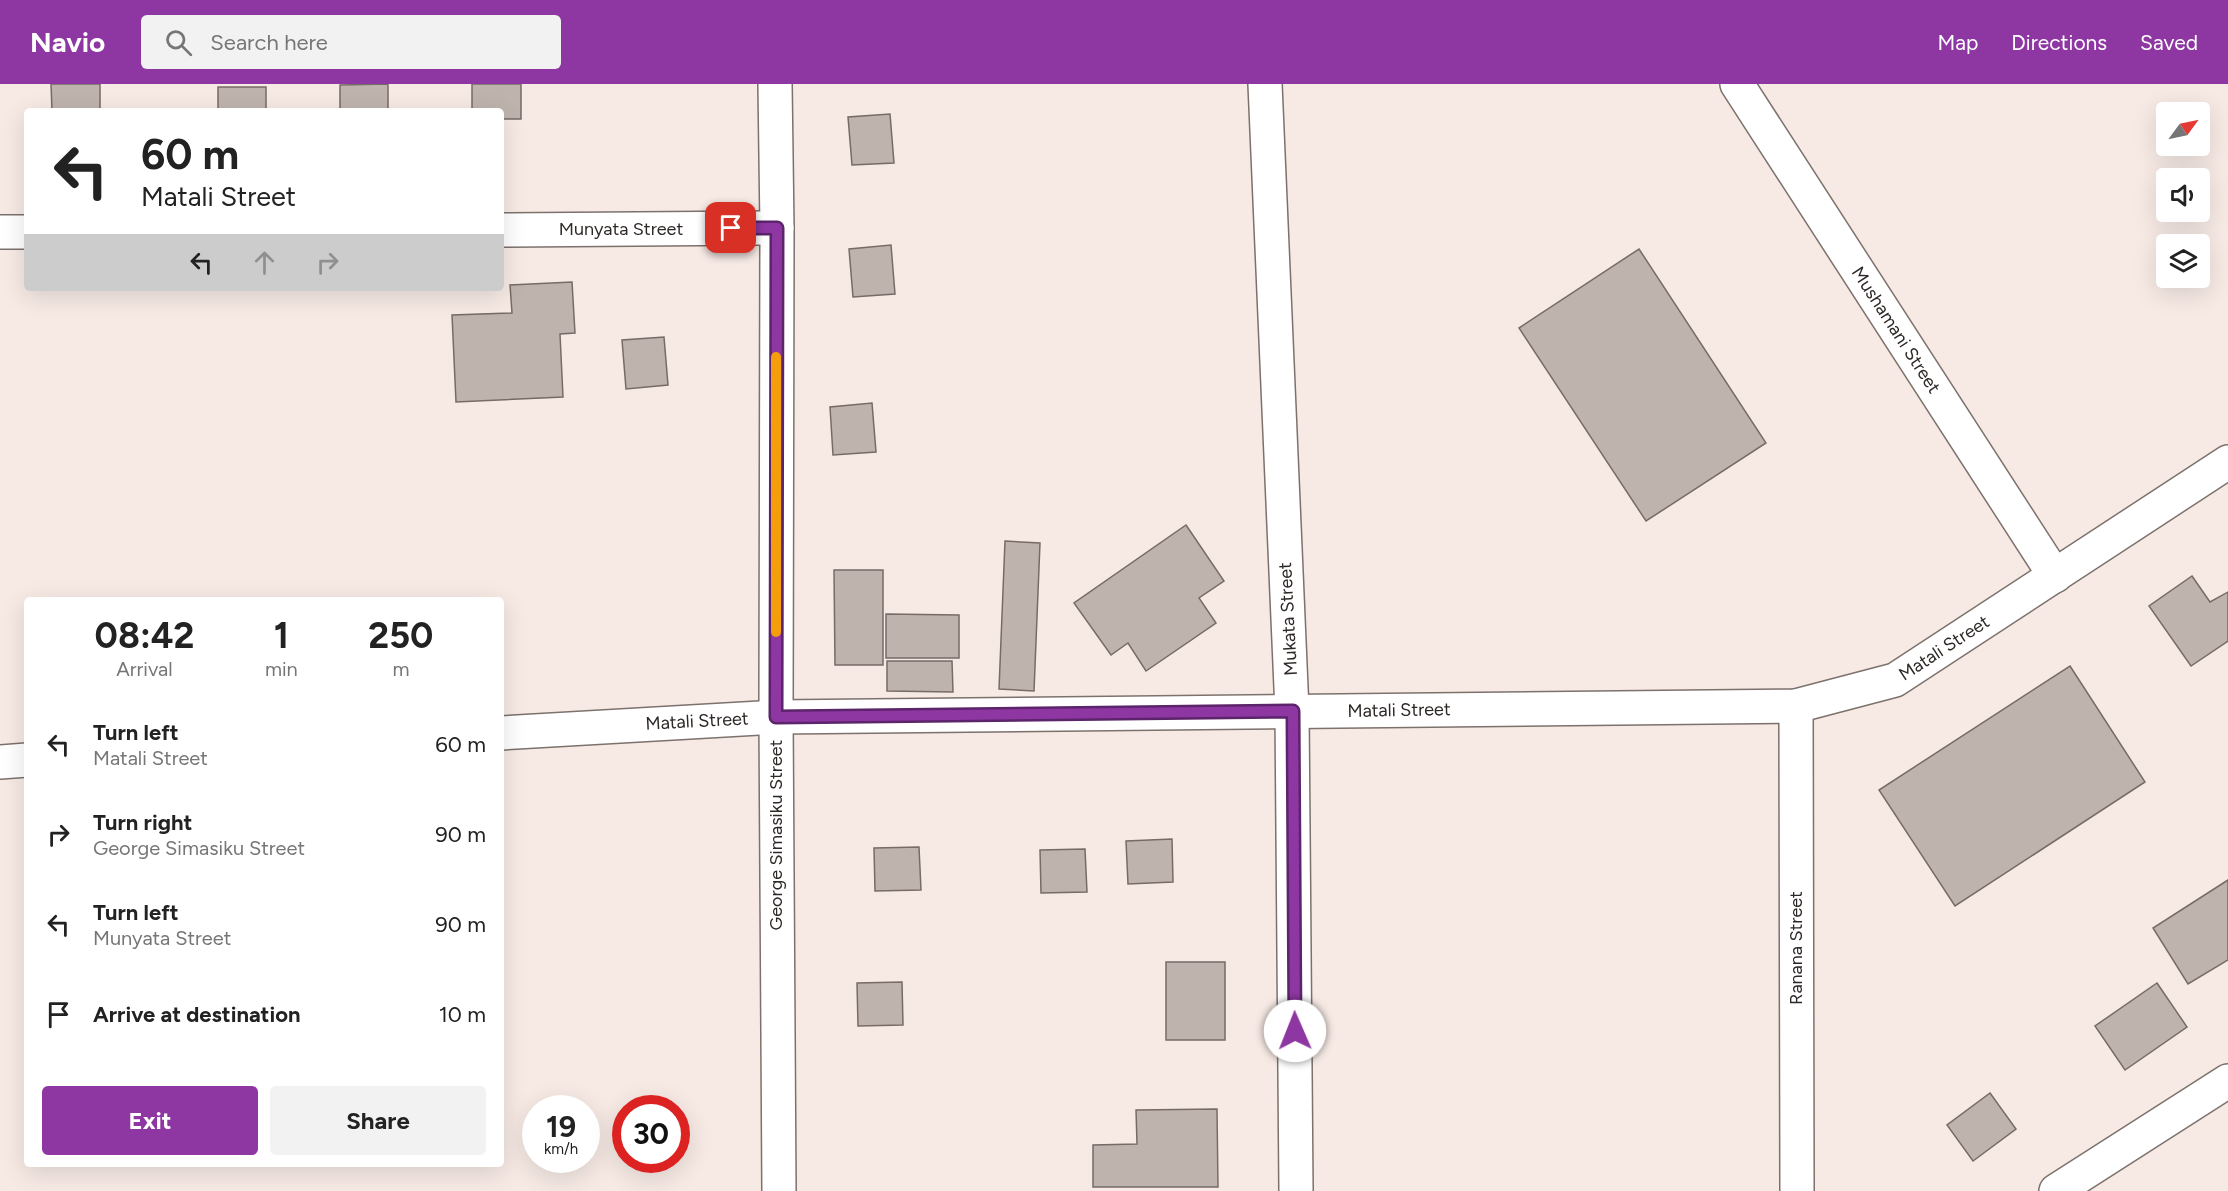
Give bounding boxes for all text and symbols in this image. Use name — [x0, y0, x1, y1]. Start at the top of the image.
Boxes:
search box — [141, 15, 561, 69]
text: Navio — [30, 25, 105, 59]
icon: search — [162, 26, 195, 59]
text: Search here — [210, 29, 328, 56]
text: Map — [1937, 30, 1978, 55]
text: Directions — [2011, 30, 2107, 55]
text: Saved — [2140, 30, 2198, 55]
north arrow — [2156, 102, 2210, 156]
map controls — [2156, 102, 2210, 288]
text: 60 m — [141, 129, 239, 180]
icon: left — [42, 132, 120, 210]
button: sound — [2156, 168, 2210, 222]
text: Matali Street — [141, 180, 296, 213]
pin — [705, 202, 756, 253]
icon: arrive — [714, 211, 747, 244]
street label: Munyata Street — [559, 218, 683, 240]
button: layers — [2156, 234, 2210, 288]
icon: left — [185, 246, 218, 279]
icon: ahead — [248, 246, 281, 279]
icon: right — [311, 246, 344, 279]
street label: Mushamani Street — [1847, 263, 1945, 398]
street label: Mukata Street — [1274, 561, 1302, 676]
street label: Matali Street — [1895, 611, 1993, 685]
text: 08:42 — [95, 614, 194, 657]
text: 1 — [274, 614, 289, 657]
text: 250 — [368, 614, 433, 657]
text: Arrival — [116, 657, 173, 681]
text: min — [265, 657, 298, 681]
text: m — [392, 657, 409, 681]
street label: Matali Street — [1347, 698, 1451, 722]
street label: Matali Street — [645, 707, 749, 735]
text: Turn left — [93, 719, 179, 746]
icon: left — [42, 728, 75, 761]
text: 60 m — [435, 731, 486, 758]
street label: George Simasiku Street — [765, 739, 787, 930]
text: Matali Street — [93, 746, 208, 770]
text: Turn right — [93, 809, 192, 836]
icon: right — [42, 818, 75, 851]
text: 90 m — [435, 821, 486, 848]
text: George Simasiku Street — [93, 836, 305, 860]
street label: Ranana Street — [1785, 891, 1807, 1005]
text: Turn left — [93, 899, 179, 926]
icon: left — [42, 908, 75, 941]
text: 90 m — [435, 911, 486, 938]
text: Munyata Street — [93, 926, 231, 950]
icon: arrive — [42, 998, 75, 1031]
position arrow — [1263, 999, 1327, 1063]
text: Arrive at destination — [93, 1001, 301, 1028]
text: 10 m — [439, 1001, 486, 1028]
button: Exit — [42, 1086, 258, 1155]
button: Share — [270, 1086, 486, 1155]
speed limit sign: 30 — [612, 1095, 690, 1173]
text: 19 — [546, 1108, 576, 1145]
text: km/h — [544, 1140, 578, 1158]

